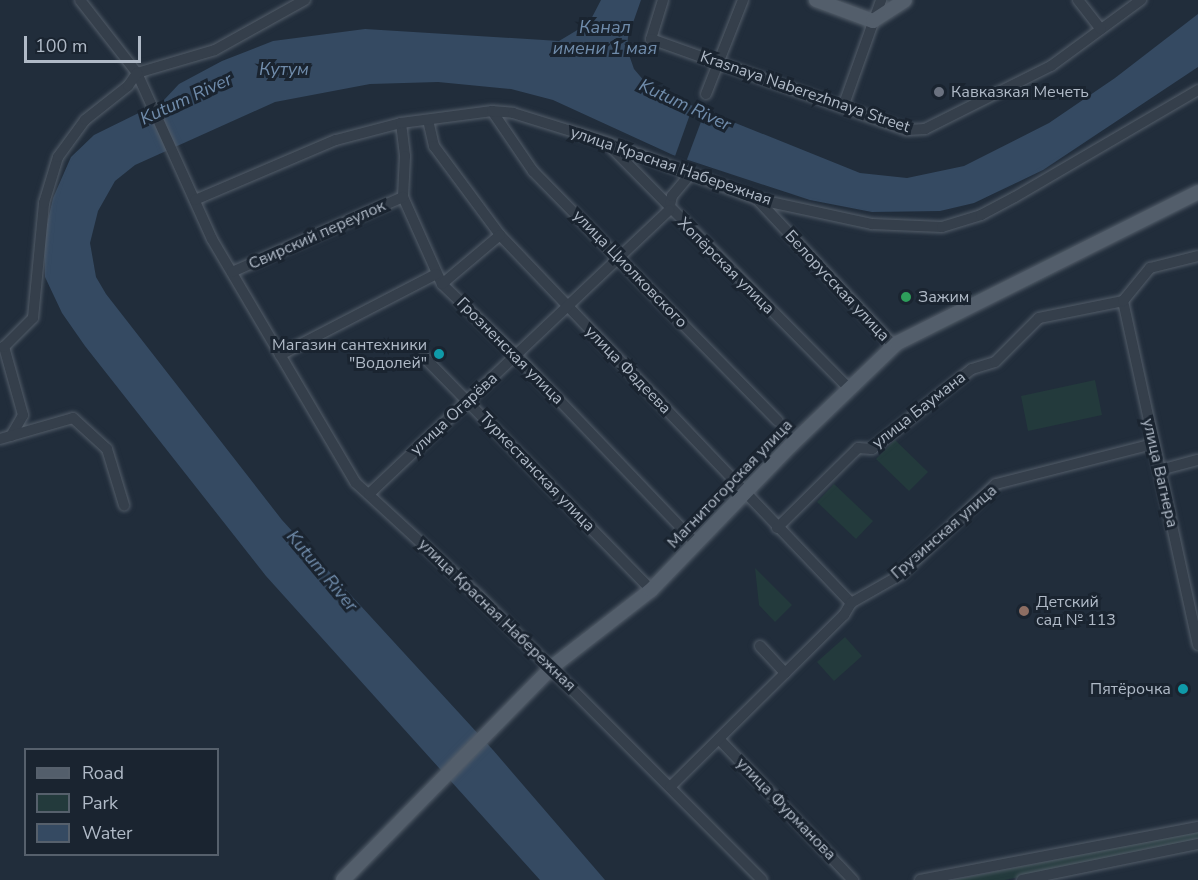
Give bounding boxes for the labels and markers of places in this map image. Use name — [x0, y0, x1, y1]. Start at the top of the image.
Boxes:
place label: Кавказкая Мечеть — [951, 82, 1089, 102]
marker: Кавказкая Мечеть — [932, 85, 946, 99]
place label: Зажим — [918, 287, 969, 307]
marker: Зажим — [899, 290, 913, 304]
place label: Магазин сантехники "Водолей" — [272, 335, 427, 373]
marker: Магазин сантехники "Водолей" — [432, 347, 446, 361]
place label: Детский сад № 113 — [1036, 592, 1116, 630]
marker: Детский сад № 113 — [1017, 604, 1031, 618]
place label: Пятёрочка — [1090, 679, 1171, 699]
marker: Пятёрочка — [1176, 682, 1190, 696]

